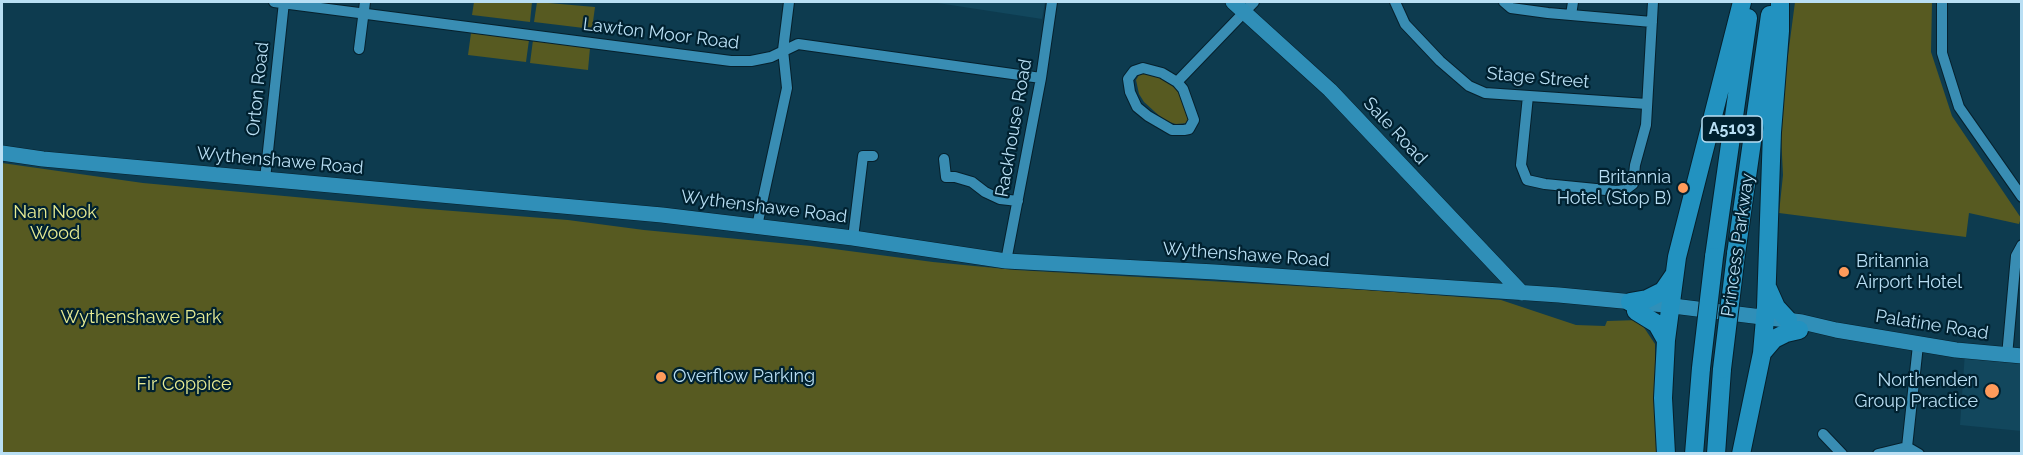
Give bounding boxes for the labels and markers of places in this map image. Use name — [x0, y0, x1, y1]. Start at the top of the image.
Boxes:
place label: Britannia Hotel (Stop B) — [1557, 167, 1671, 210]
marker: Britannia Hotel (Stop B) — [1676, 181, 1690, 195]
place label: Britannia Airport Hotel — [1856, 251, 1962, 294]
marker: Britannia Airport Hotel — [1837, 265, 1851, 279]
place label: Overflow Parking — [673, 366, 815, 388]
marker: Overflow Parking — [654, 370, 668, 384]
place label: Northenden Group Practice — [1855, 370, 1978, 412]
marker: Northenden Group Practice — [1983, 382, 2001, 400]

